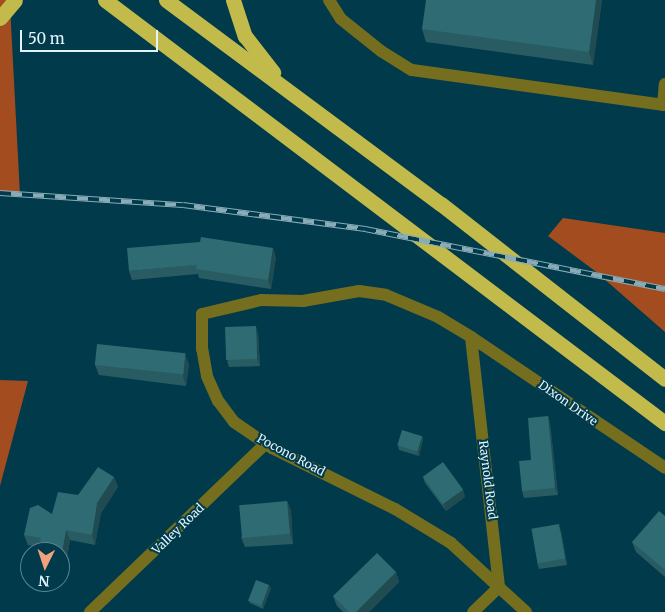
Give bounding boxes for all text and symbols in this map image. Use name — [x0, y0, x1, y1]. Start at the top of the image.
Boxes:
scale bar — [22, 20, 160, 52]
text: 50 m — [28, 29, 65, 48]
street label: Dixon Drive — [536, 377, 600, 429]
street label: Pocono Road — [255, 431, 327, 479]
street label: Raynold Road — [476, 440, 500, 520]
street label: Valley Road — [149, 501, 207, 557]
north arrow — [20, 542, 70, 592]
text: N — [38, 572, 50, 590]

